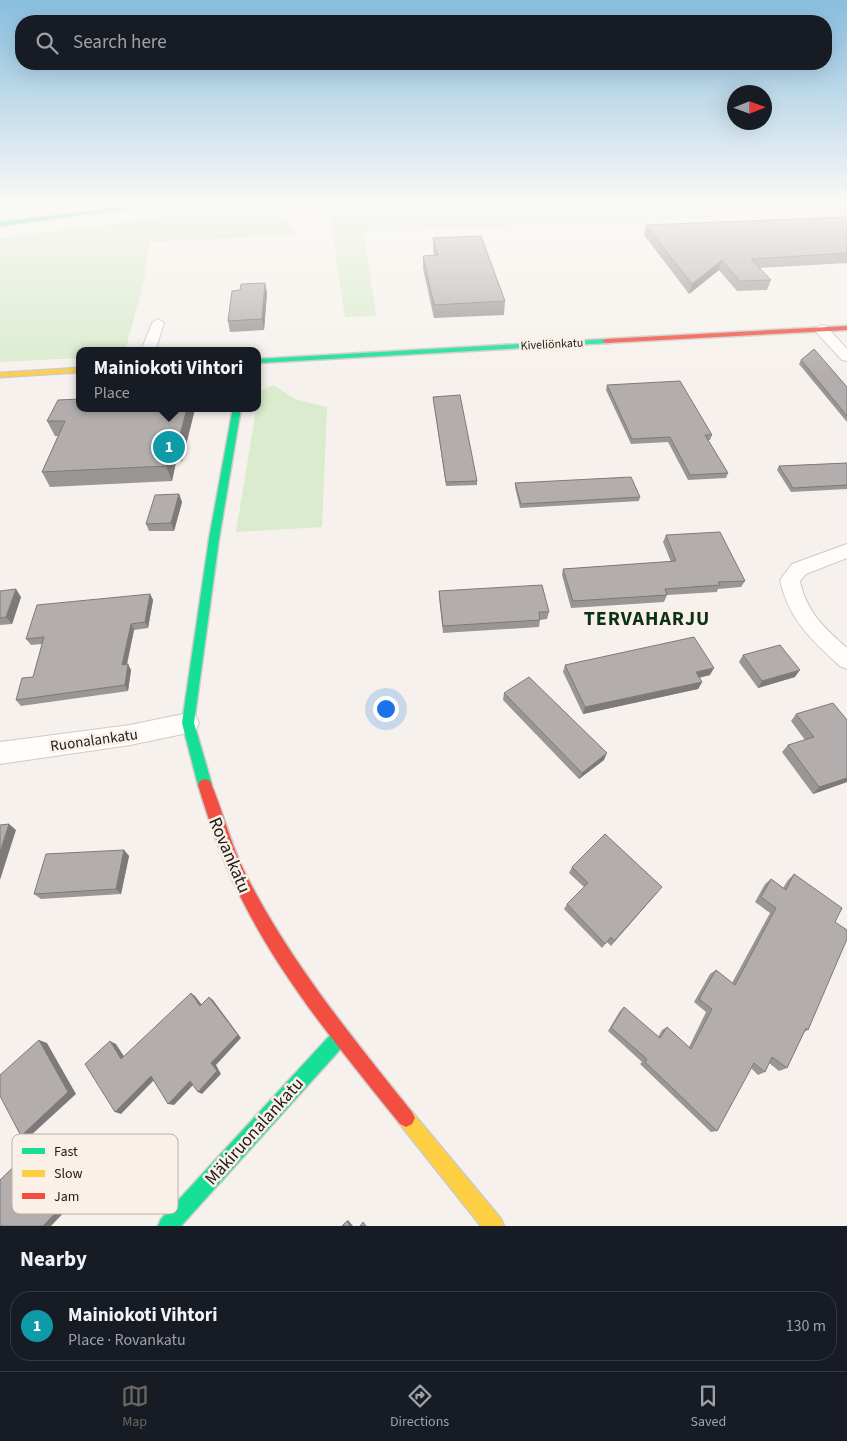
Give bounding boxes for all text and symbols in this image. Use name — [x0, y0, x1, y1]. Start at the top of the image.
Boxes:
search box — [15, 15, 832, 70]
icon: search — [33, 29, 61, 57]
text: Search here — [73, 29, 167, 56]
north arrow — [727, 85, 772, 130]
street label: Kiveliönkatu — [520, 334, 584, 355]
popup — [76, 347, 261, 412]
text: Mainiokoti Vihtori — [94, 355, 243, 382]
text: Place — [94, 382, 130, 404]
pin: 1 — [153, 428, 185, 466]
district label: TERVAHARJU — [584, 605, 710, 633]
your location — [373, 696, 399, 722]
street label: Ruonalankatu — [49, 724, 139, 757]
street label: Rovankatu — [202, 813, 257, 897]
street label: Mäkiruonalankatu — [199, 1072, 310, 1191]
legend — [12, 1134, 178, 1214]
text: Fast — [54, 1142, 78, 1162]
text: Slow — [54, 1164, 83, 1184]
text: Jam — [54, 1187, 79, 1207]
text: Nearby — [20, 1244, 87, 1274]
text: Mainiokoti Vihtori — [68, 1302, 218, 1329]
text: 1 — [33, 1315, 41, 1337]
text: 130 m — [786, 1315, 826, 1337]
text: Place · Rovankatu — [68, 1329, 186, 1351]
tab: Map — [121, 1382, 149, 1432]
tab: Directions — [390, 1382, 449, 1432]
tab: Saved — [691, 1382, 726, 1432]

